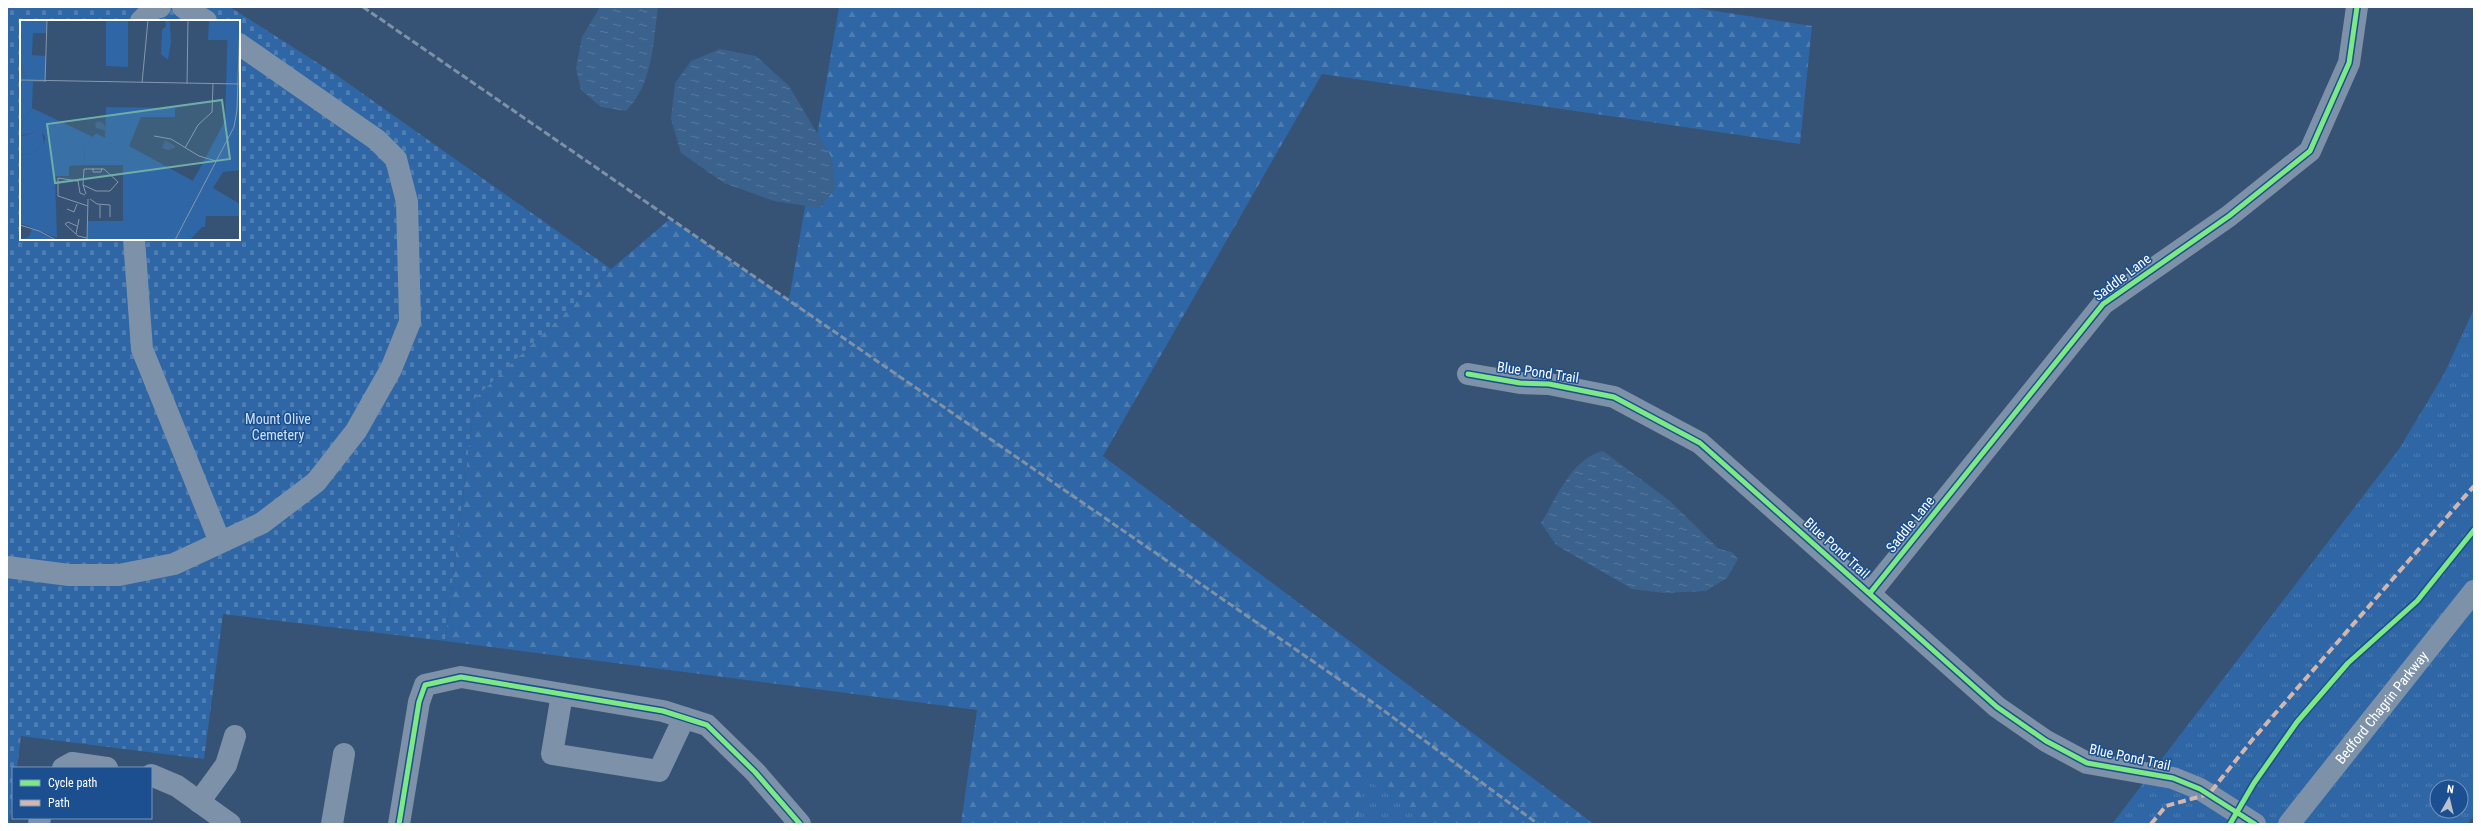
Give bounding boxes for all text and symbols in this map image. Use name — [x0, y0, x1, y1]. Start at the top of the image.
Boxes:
inset map — [20, 20, 240, 240]
street label: Saddle Lane — [2090, 250, 2154, 304]
street label: Blue Pond Trail — [1496, 358, 1580, 386]
park label: Mount Olive Cemetery — [245, 411, 311, 443]
street label: Saddle Lane — [1883, 492, 1938, 555]
street label: Blue Pond Trail — [1801, 514, 1873, 582]
street label: Bedford Chagrin Parkway — [2332, 648, 2431, 767]
street label: Blue Pond Trail — [2088, 741, 2172, 773]
legend — [12, 767, 152, 819]
text: Cycle path — [48, 776, 98, 790]
north arrow — [2429, 779, 2469, 819]
text: N — [2446, 783, 2455, 797]
text: Path — [48, 796, 70, 810]

